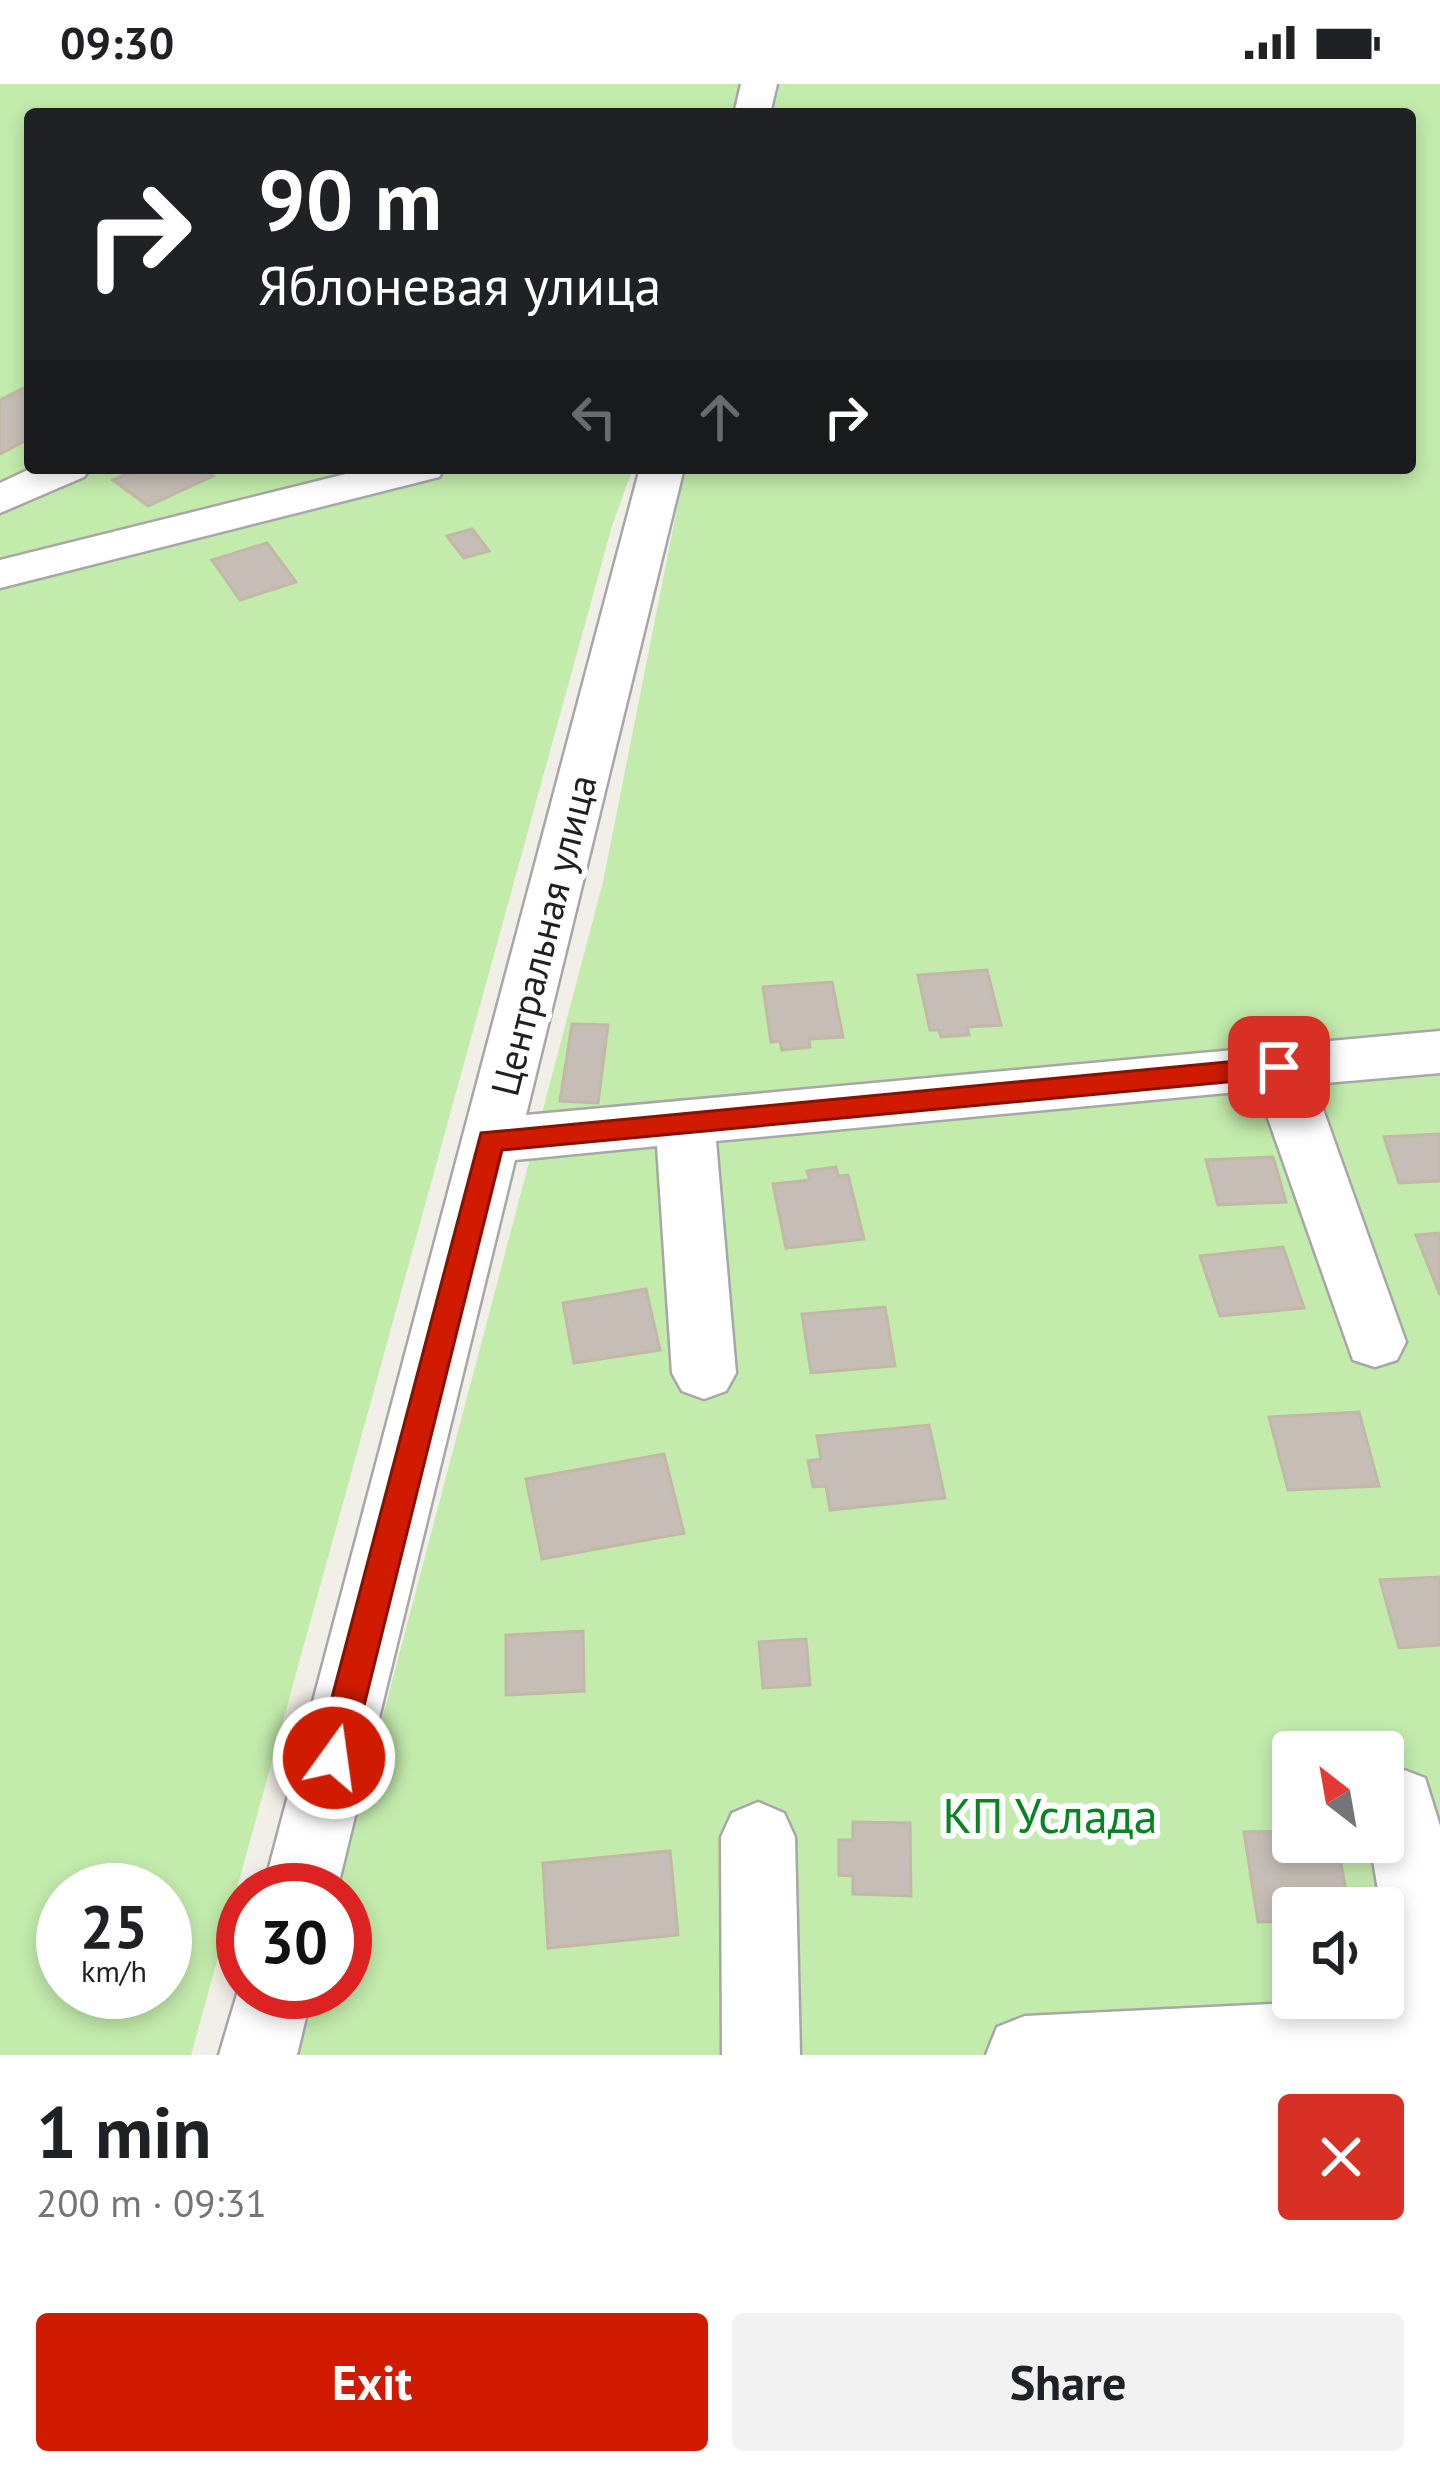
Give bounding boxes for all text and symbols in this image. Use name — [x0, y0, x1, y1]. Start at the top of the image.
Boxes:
text: 09:30 — [60, 13, 174, 71]
text: 90 m — [258, 144, 442, 253]
icon: right — [60, 156, 216, 312]
text: Яблоневая улица — [258, 250, 661, 320]
icon: left — [561, 384, 627, 450]
icon: ahead — [687, 384, 753, 450]
icon: right — [813, 384, 879, 450]
street label: Центральная улица — [478, 769, 608, 1101]
pin — [1228, 1016, 1330, 1118]
icon: arrive — [1246, 1034, 1312, 1100]
position arrow — [271, 1695, 397, 1821]
north arrow — [1272, 1731, 1404, 1863]
map controls — [1272, 1731, 1404, 2019]
park label: КП Услада — [943, 1784, 1157, 1846]
speed limit sign: 30 — [216, 1863, 372, 2019]
text: 25 — [80, 1887, 148, 1965]
button: sound — [1272, 1887, 1404, 2019]
text: km/h — [81, 1951, 147, 1990]
text: 1 min — [36, 2085, 212, 2178]
button: close — [1278, 2094, 1404, 2220]
text: 200 m · 09:31 — [36, 2177, 267, 2228]
button: Exit — [36, 2313, 708, 2451]
button: Share — [732, 2313, 1404, 2451]

